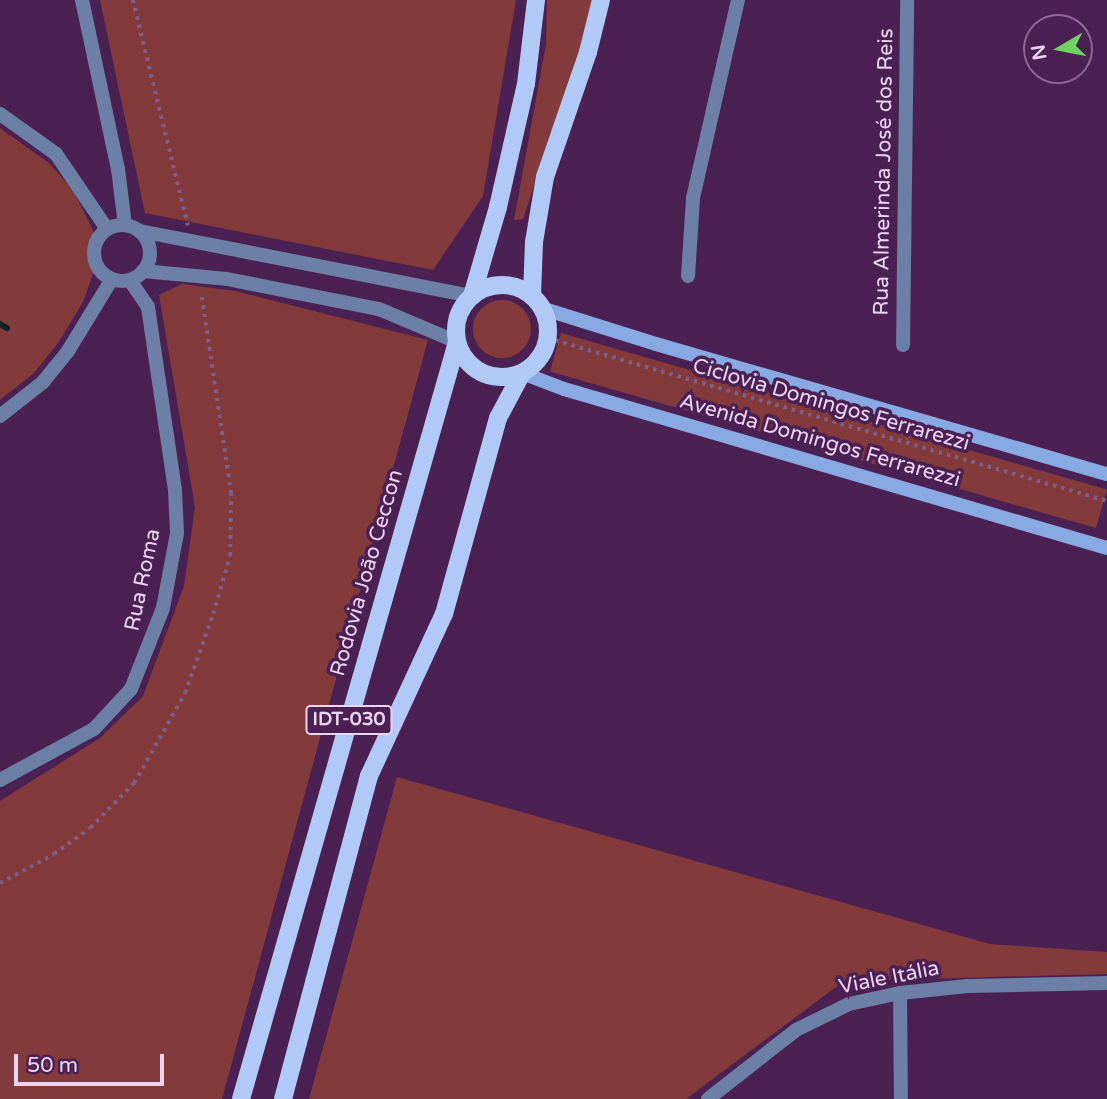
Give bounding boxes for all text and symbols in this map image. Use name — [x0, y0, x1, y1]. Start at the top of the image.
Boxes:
north arrow — [1023, 14, 1093, 84]
street label: Rua Almerinda José dos Reis — [869, 28, 899, 316]
text: N — [1027, 43, 1051, 62]
street label: Ciclovia Domingos Ferrarezzi — [690, 353, 972, 457]
street label: Avenida Domingos Ferrarezzi — [677, 389, 963, 493]
street label: Rodovia João Ceccon — [325, 467, 409, 679]
street label: Rua Roma — [120, 527, 166, 633]
road number: IDT-030 — [305, 705, 393, 736]
street label: Viale Itália — [837, 956, 941, 1000]
scale bar — [18, 1040, 168, 1084]
text: 50 m — [27, 1053, 78, 1078]

